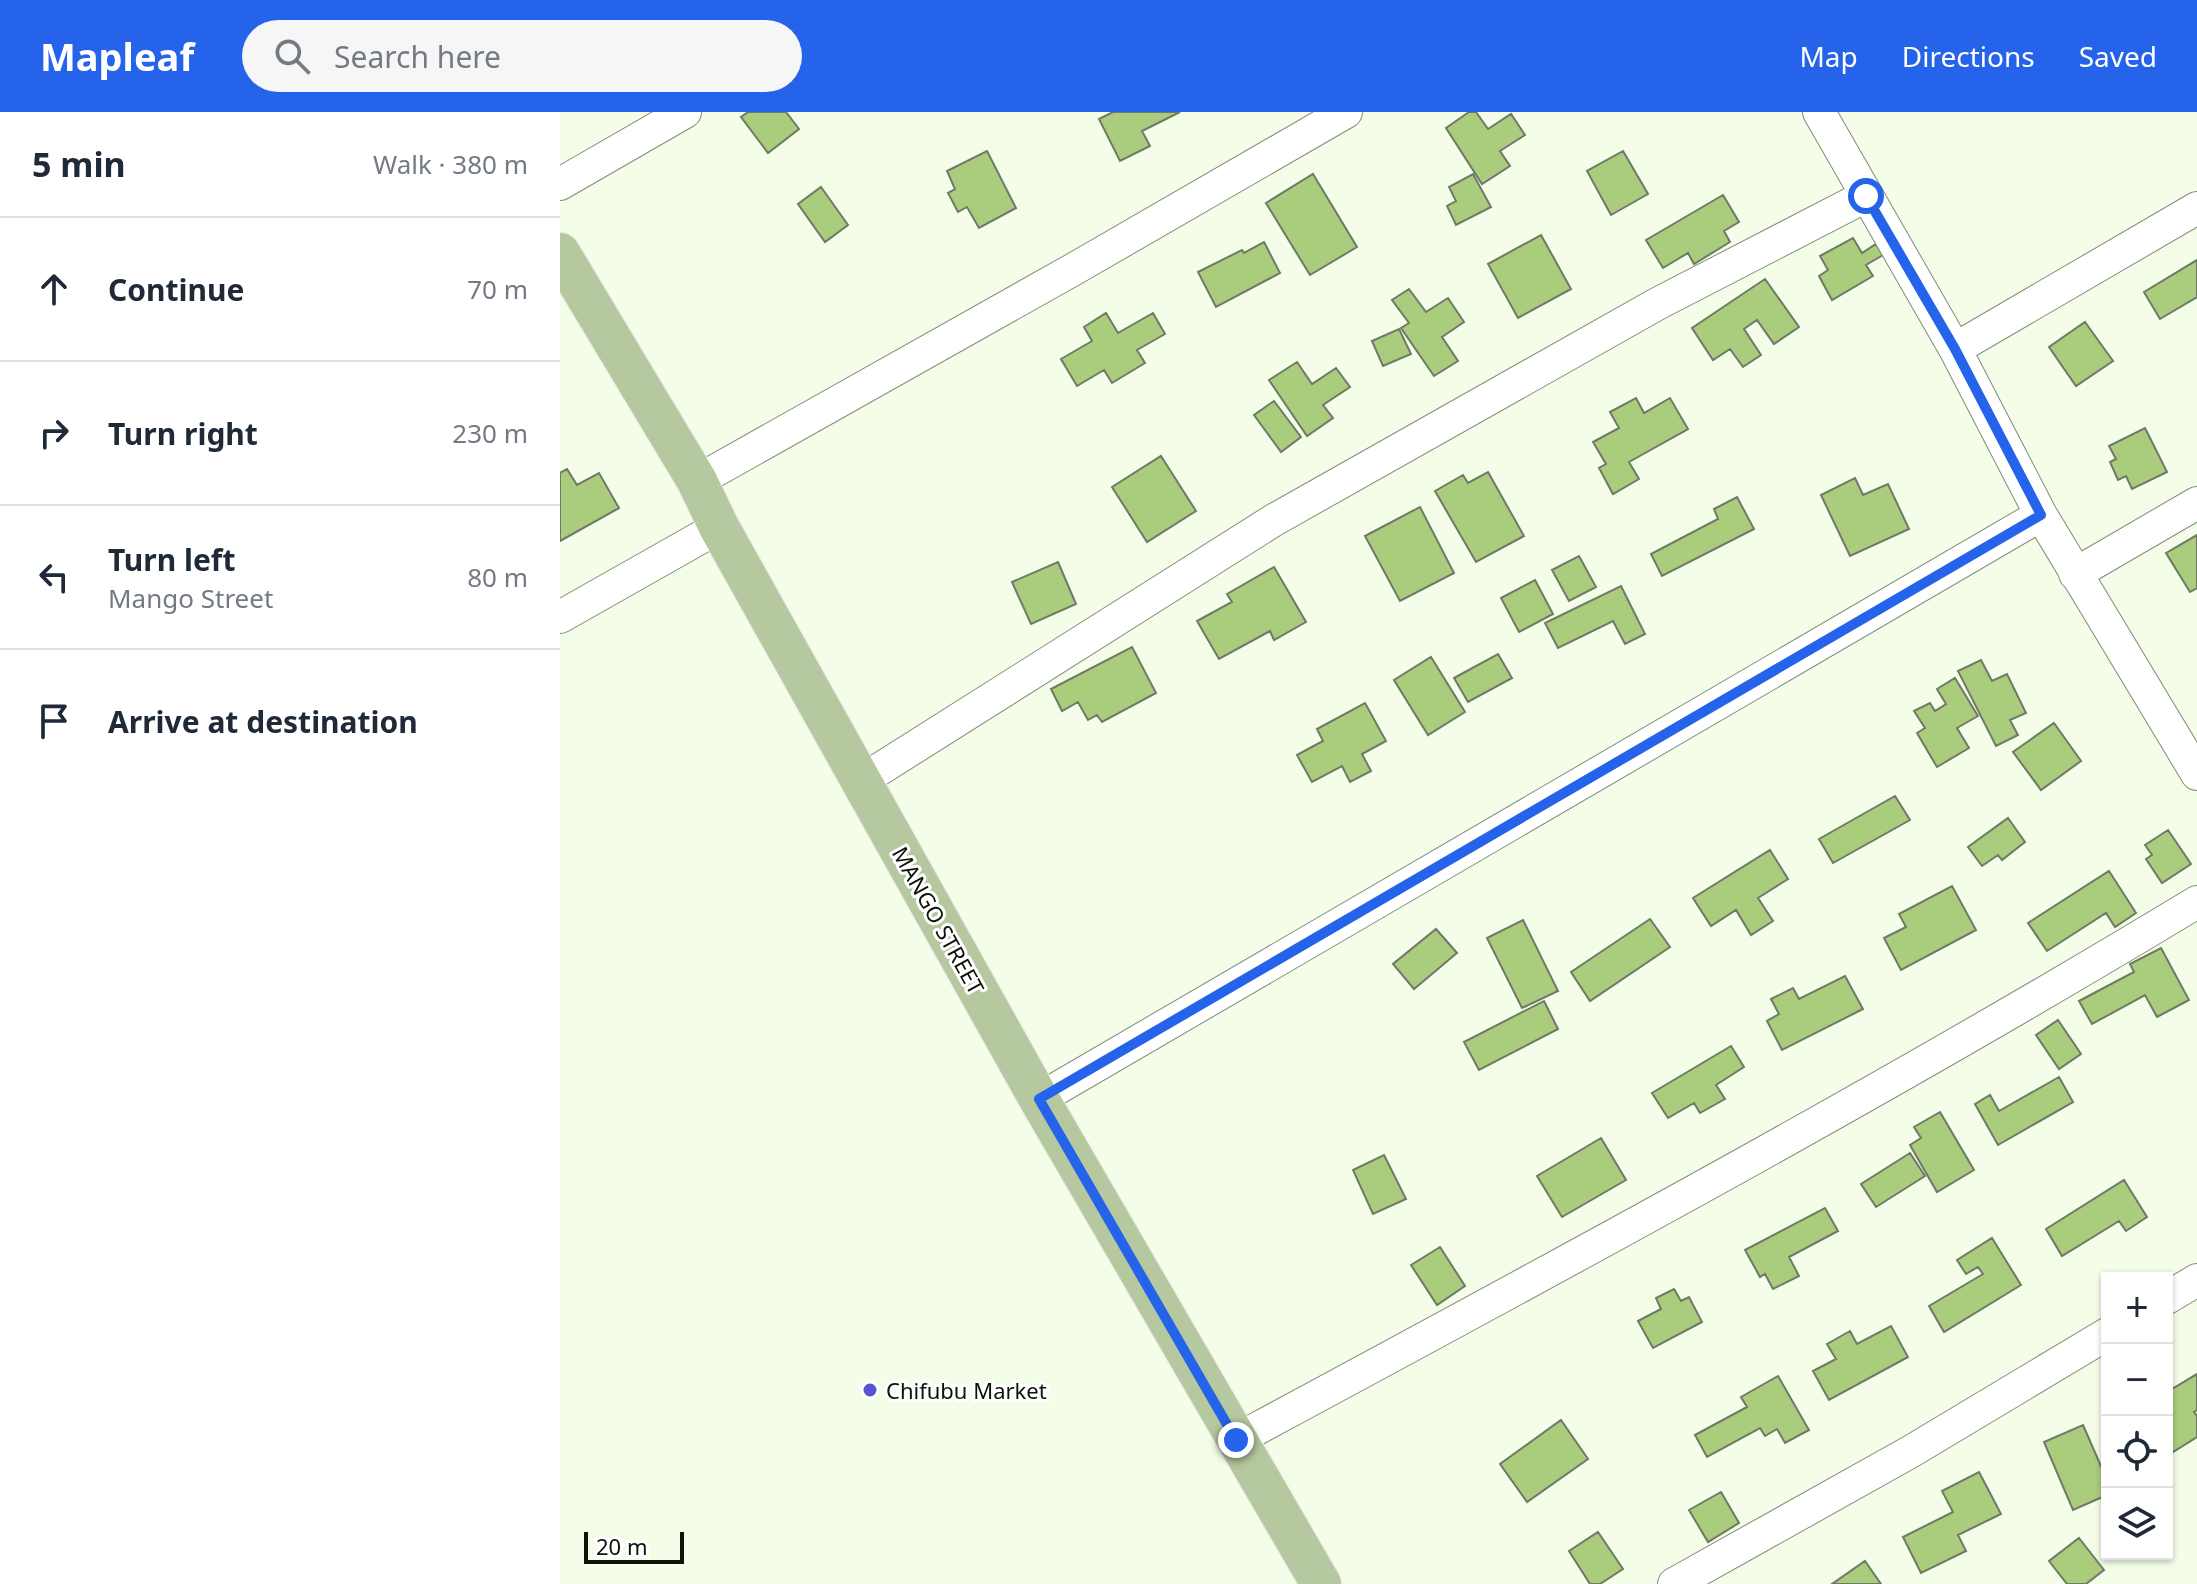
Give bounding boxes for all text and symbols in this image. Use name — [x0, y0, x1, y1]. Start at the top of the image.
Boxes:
search box — [242, 20, 802, 92]
text: Mapleaf — [40, 30, 194, 82]
icon: search — [270, 34, 314, 78]
text: Search here — [334, 36, 501, 77]
text: Map — [1799, 37, 1858, 75]
text: Directions — [1902, 37, 2035, 75]
text: Saved — [2079, 37, 2157, 75]
text: 5 min — [32, 141, 126, 187]
text: Walk · 380 m — [373, 146, 528, 182]
route start — [1848, 178, 1884, 214]
icon: ahead — [32, 267, 76, 311]
text: Continue — [108, 269, 244, 310]
text: 70 m — [467, 271, 528, 307]
icon: right — [32, 411, 76, 455]
text: Turn right — [108, 413, 258, 454]
text: 230 m — [452, 415, 528, 451]
text: Turn left — [108, 539, 236, 580]
icon: left — [32, 555, 76, 599]
text: 80 m — [467, 559, 528, 595]
text: Mango Street — [108, 580, 273, 616]
icon: arrive — [32, 699, 76, 743]
text: Arrive at destination — [108, 701, 418, 742]
street label: MANGO STREET — [886, 841, 992, 999]
map controls — [2101, 1272, 2173, 1560]
button: + — [2101, 1272, 2173, 1344]
button: − — [2101, 1344, 2173, 1416]
place label: Chifubu Market — [886, 1375, 1047, 1405]
marker: Chifubu Market — [861, 1381, 879, 1399]
button: locate — [2101, 1416, 2173, 1488]
route end — [1218, 1422, 1254, 1458]
button: layers — [2101, 1488, 2173, 1560]
scale bar — [584, 1528, 684, 1564]
text: 20 m — [596, 1531, 647, 1561]

